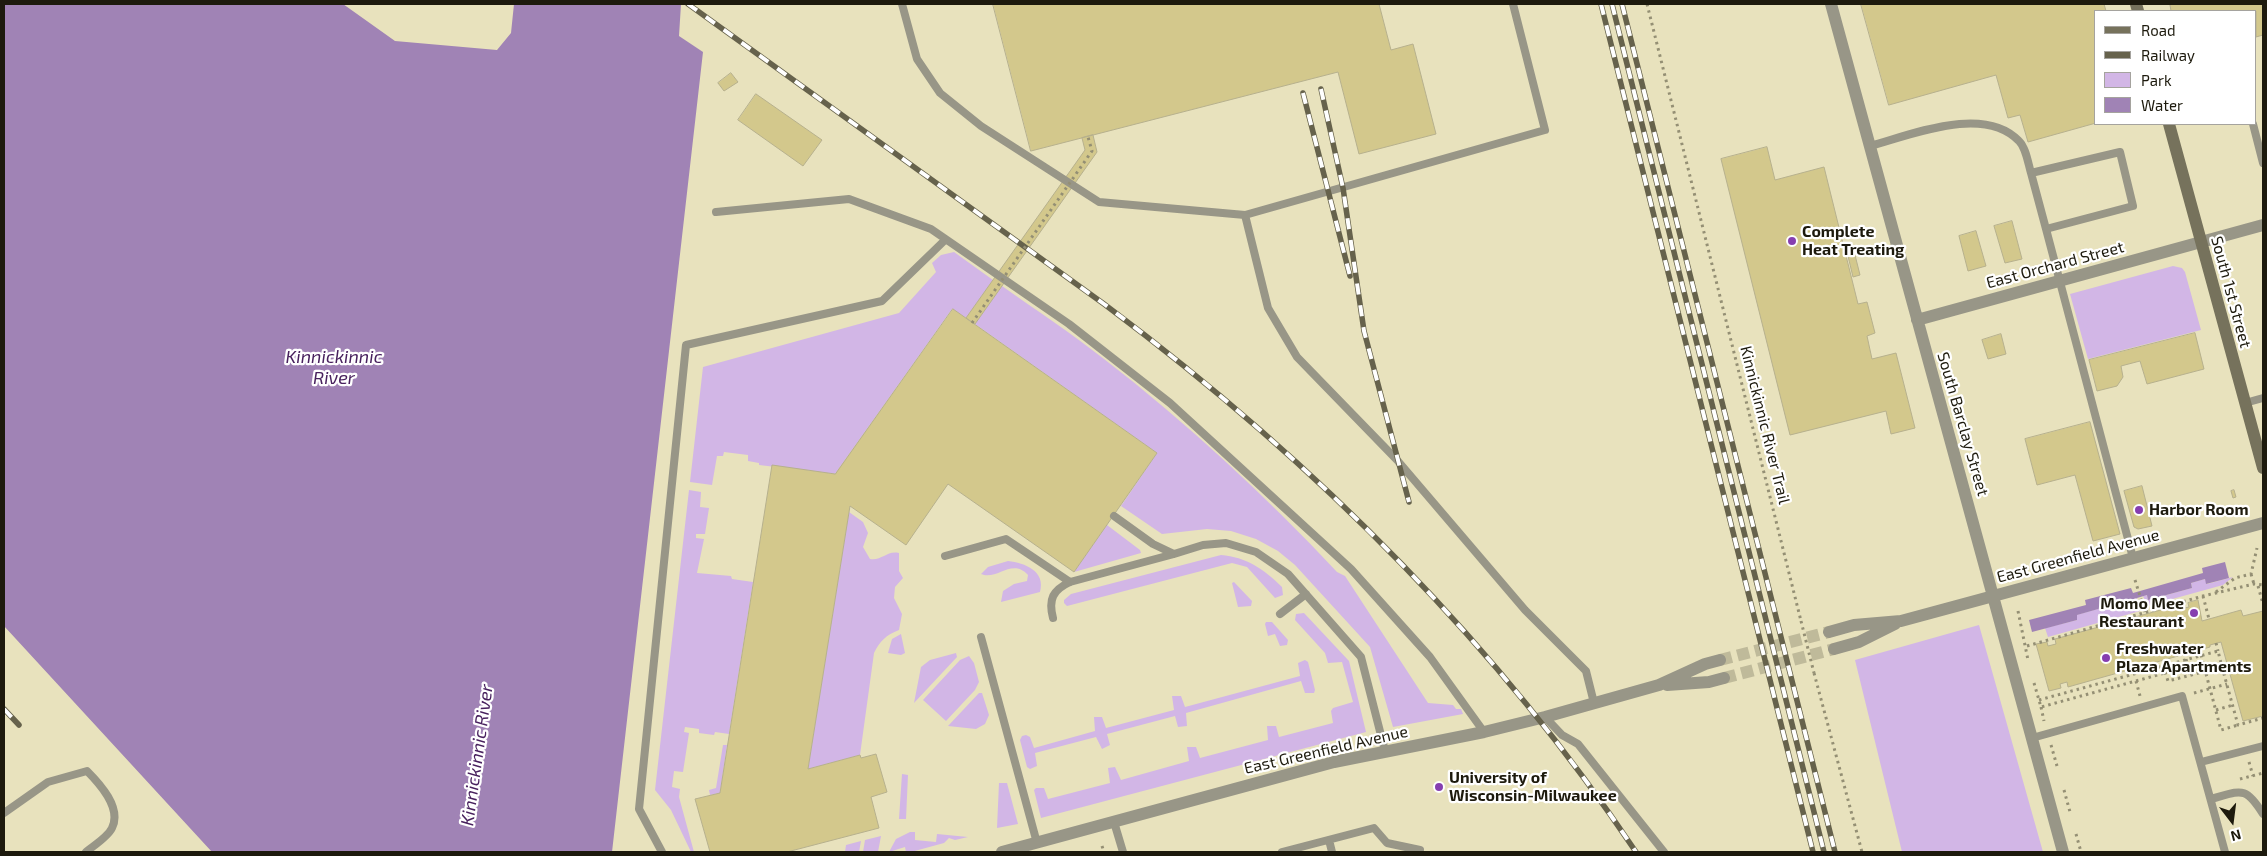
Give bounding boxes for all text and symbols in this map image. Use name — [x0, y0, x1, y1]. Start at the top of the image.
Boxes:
legend — [2094, 10, 2257, 125]
text: Road — [2141, 21, 2176, 39]
text: Railway — [2141, 46, 2195, 64]
text: Park — [2141, 71, 2172, 89]
text: Water — [2141, 96, 2183, 114]
place label: Complete Heat Treating — [1802, 222, 1904, 260]
street label: South 1st Street — [2207, 234, 2255, 350]
marker: Complete Heat Treating — [1786, 235, 1798, 247]
street label: East Orchard Street — [1984, 237, 2126, 293]
street label: Kinnickinnic River Trail — [1736, 344, 1794, 506]
water label: Kinnickinnic River — [286, 346, 382, 388]
street label: South Barclay Street — [1933, 350, 1993, 498]
place label: Harbor Room — [2149, 500, 2248, 520]
marker: Harbor Room — [2133, 504, 2145, 516]
street label: East Greenfield Avenue — [1995, 525, 2161, 587]
place label: Momo Mee Restaurant — [2099, 594, 2184, 632]
marker: Momo Mee Restaurant — [2188, 607, 2200, 619]
place label: Freshwater Plaza Apartments — [2116, 639, 2252, 677]
marker: Freshwater Plaza Apartments — [2100, 652, 2112, 664]
water label: Kinnickinnic River — [456, 683, 498, 827]
street label: East Greenfield Avenue — [1242, 722, 1410, 778]
place label: University of Wisconsin-Milwaukee — [1449, 768, 1617, 806]
marker: University of Wisconsin-Milwaukee — [1433, 781, 1445, 793]
north arrow — [2207, 796, 2257, 846]
text: N — [2229, 826, 2243, 845]

